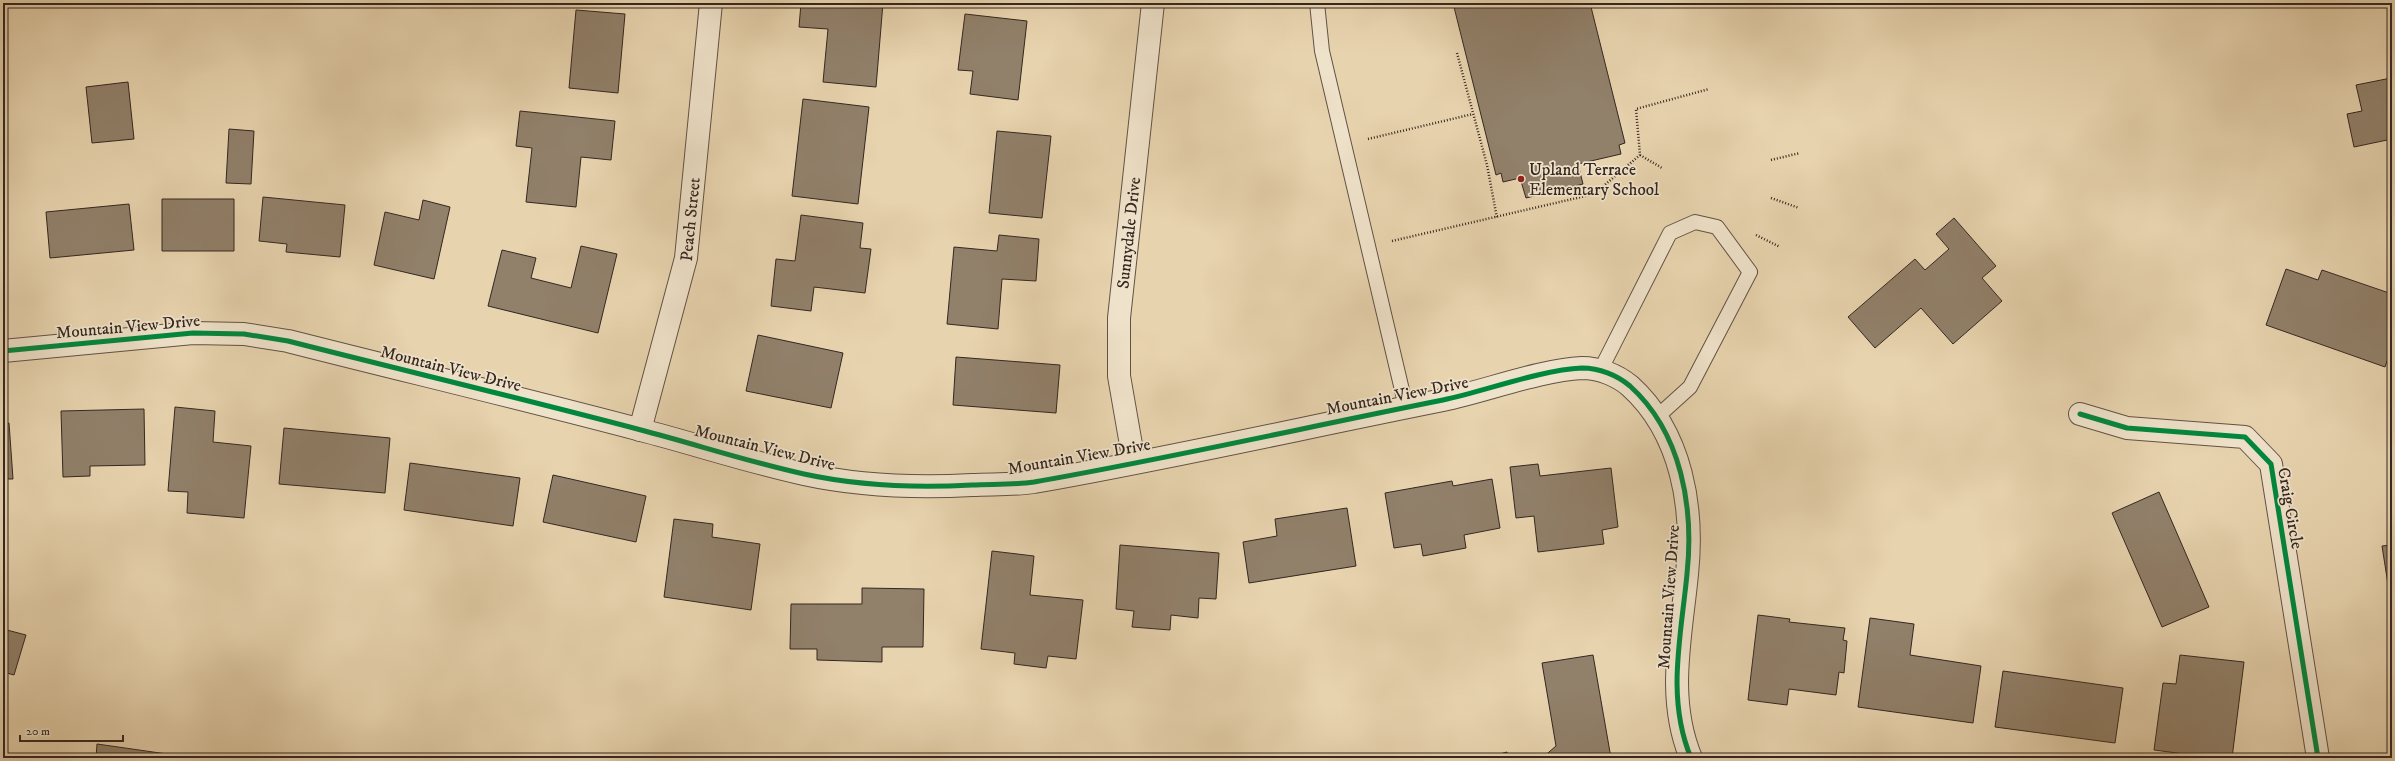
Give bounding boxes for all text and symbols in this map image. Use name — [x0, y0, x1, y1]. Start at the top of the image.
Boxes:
place label: Upland Terrace Elementary School — [1529, 159, 1659, 201]
marker: Upland Terrace Elementary School — [1516, 174, 1526, 184]
street label: Peach Street — [676, 176, 706, 262]
street label: Sunnydale Drive — [1112, 176, 1146, 290]
street label: Mountain View Drive — [55, 310, 201, 344]
street label: Mountain View Drive — [378, 341, 524, 397]
street label: Mountain View Drive — [1324, 371, 1470, 421]
street label: Mountain View Drive — [692, 420, 838, 476]
street label: Mountain View Drive — [1006, 434, 1152, 480]
street label: Craig Circle — [2272, 466, 2308, 551]
street label: Mountain View Drive — [1653, 524, 1685, 670]
scale bar — [20, 717, 123, 743]
text: 20 m — [26, 724, 50, 739]

